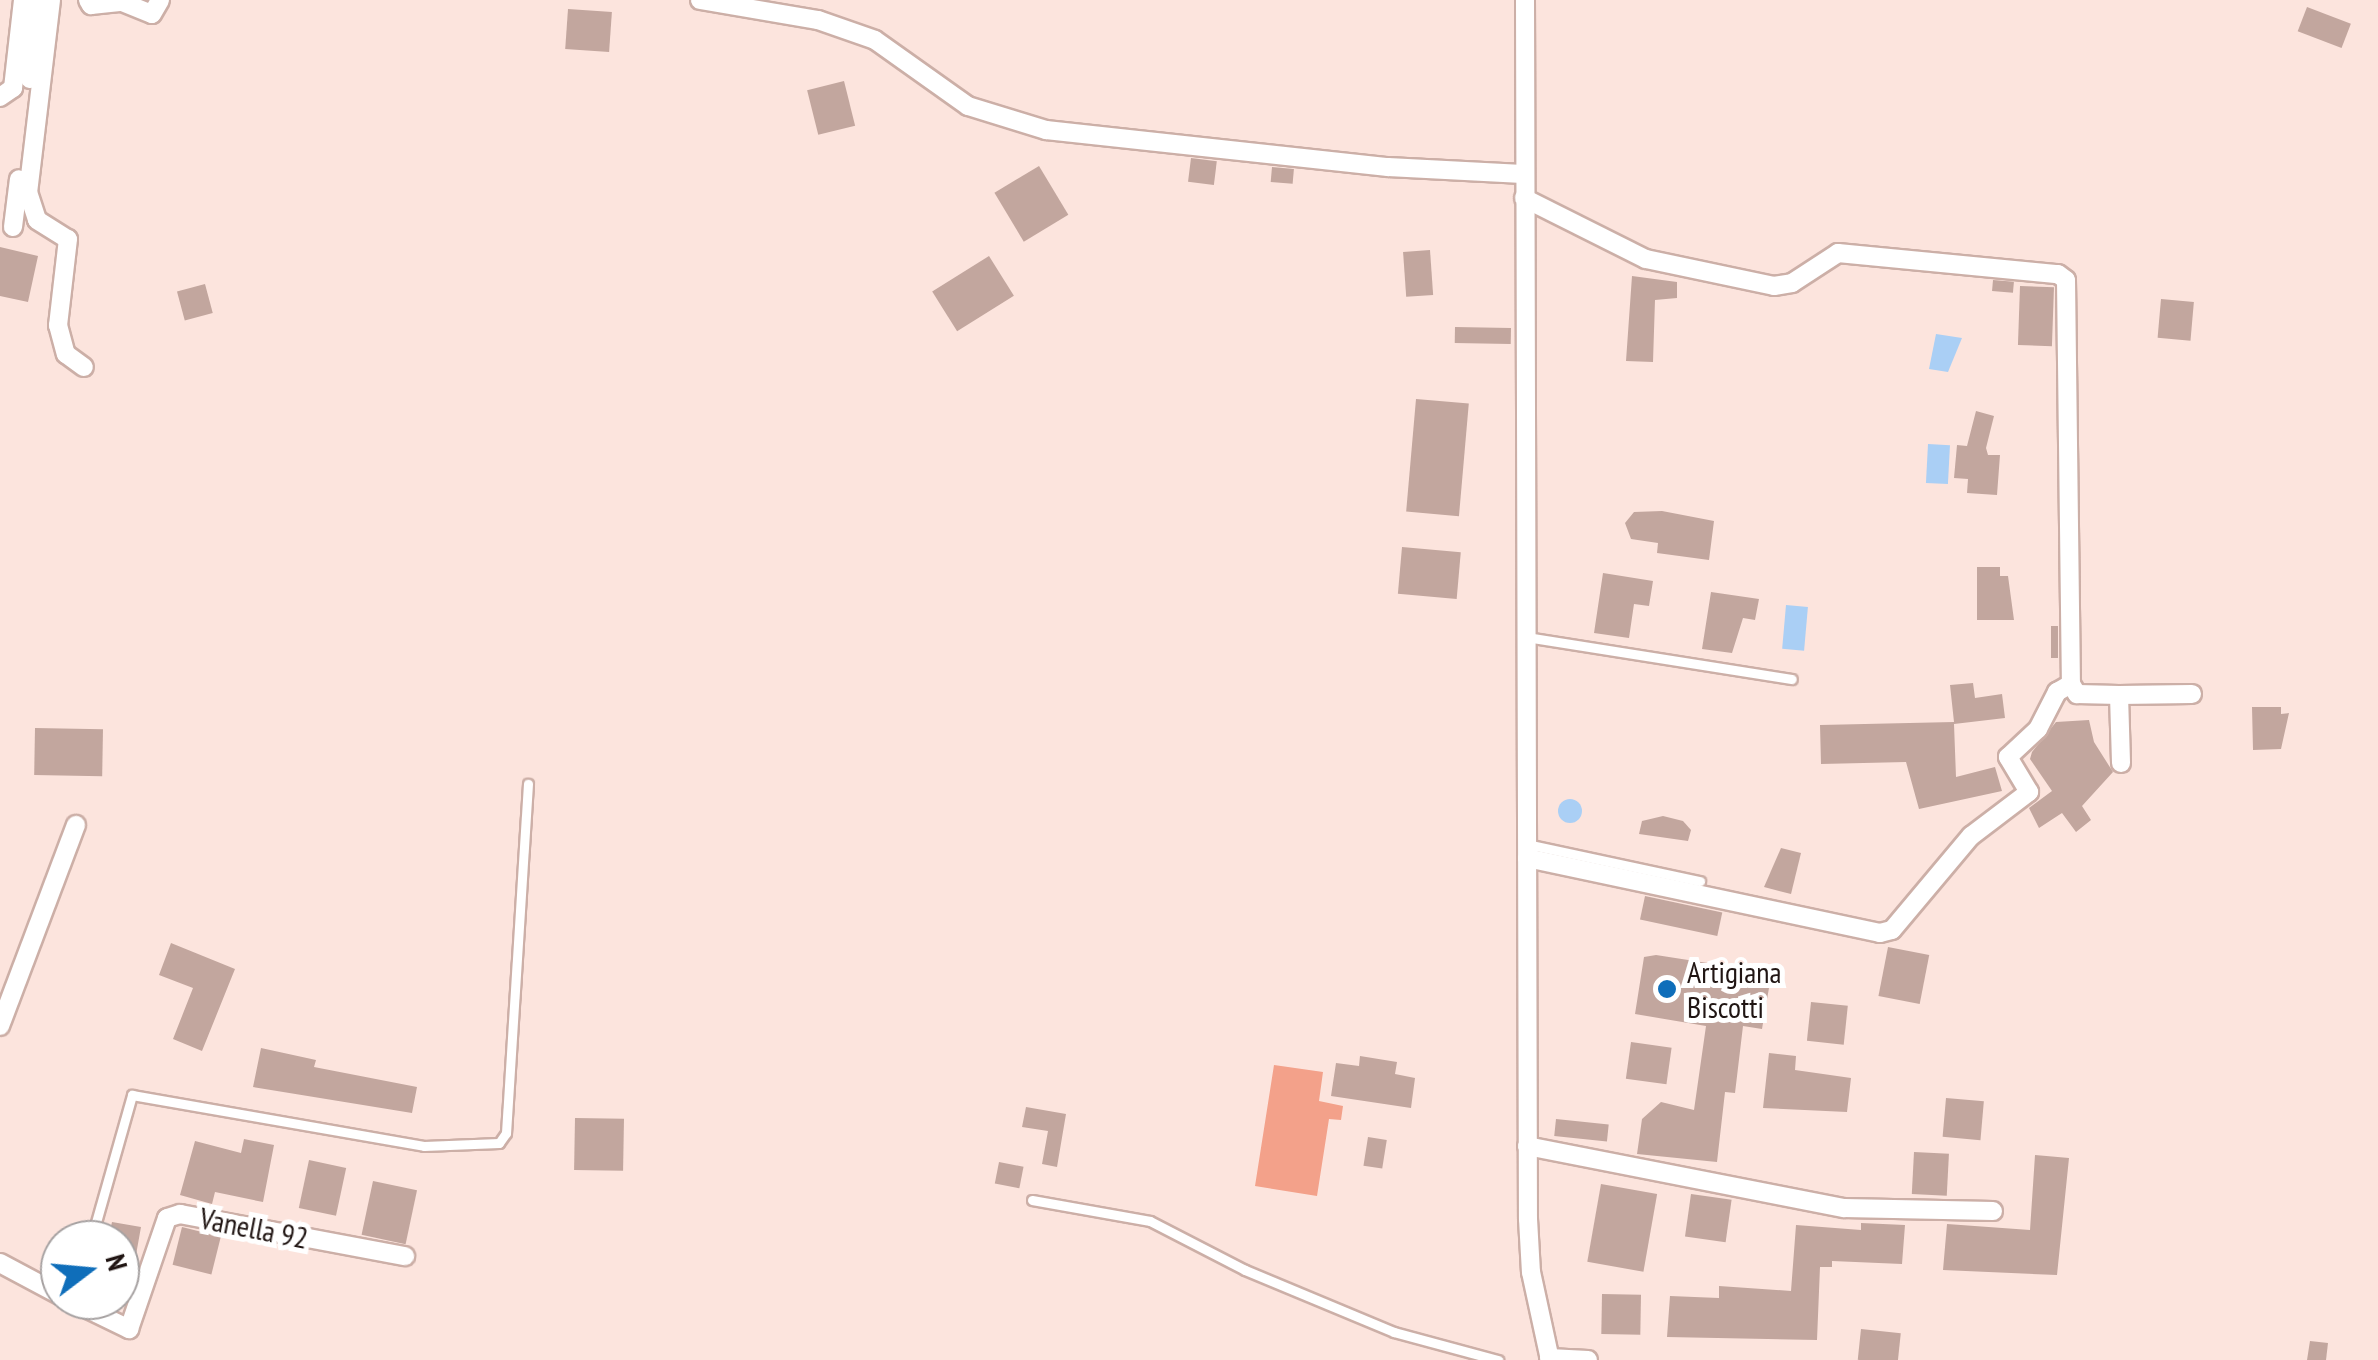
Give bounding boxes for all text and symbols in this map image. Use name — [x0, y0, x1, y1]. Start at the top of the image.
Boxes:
place label: Artigiana Biscotti — [1687, 954, 1782, 1024]
marker: Artigiana Biscotti — [1656, 978, 1678, 1000]
street label: Vanella 92 — [197, 1200, 311, 1256]
north arrow — [40, 1220, 140, 1320]
text: N — [98, 1250, 137, 1275]

